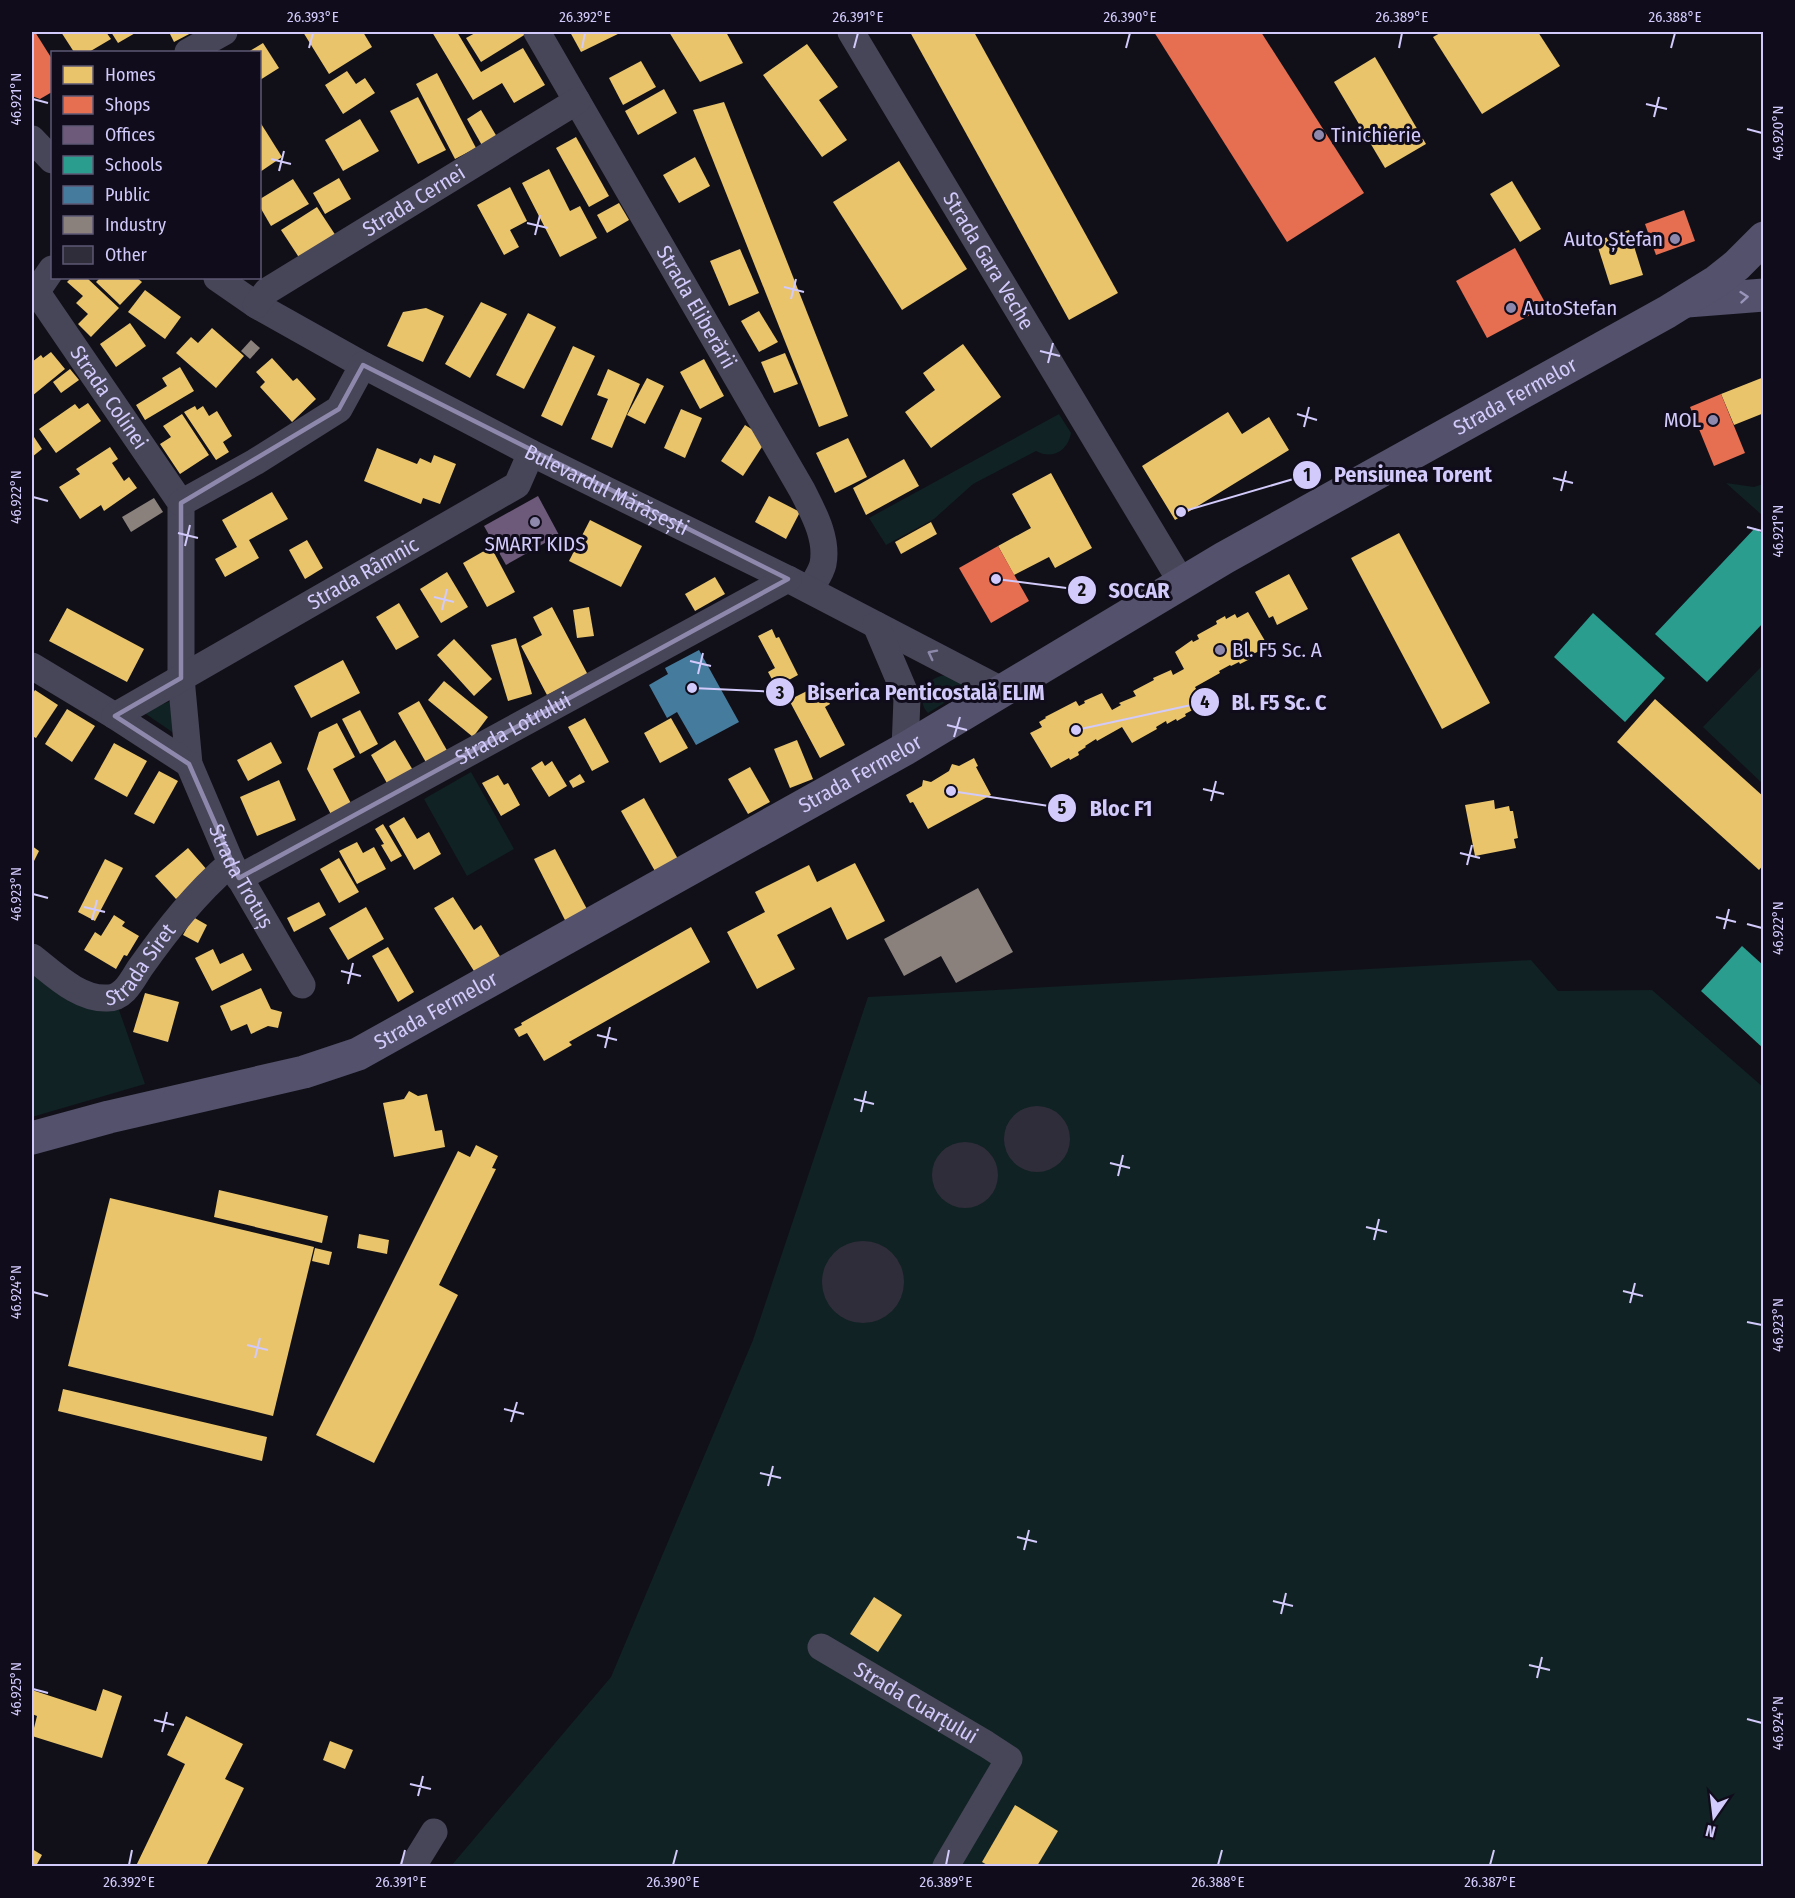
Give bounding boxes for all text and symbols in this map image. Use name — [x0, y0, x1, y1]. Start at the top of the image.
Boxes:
text: 26.393°E — [287, 8, 339, 26]
text: 26.392°E — [559, 8, 611, 26]
text: 26.391°E — [833, 8, 883, 26]
text: 26.390°E — [1103, 8, 1157, 26]
text: 26.389°E — [1376, 8, 1428, 26]
text: 26.388°E — [1648, 8, 1702, 26]
legend — [51, 51, 261, 279]
text: Homes — [105, 64, 156, 86]
text: 46.921°N — [7, 73, 25, 125]
text: Shops — [105, 94, 150, 116]
text: 46.920°N — [1769, 105, 1787, 161]
place label: Tinichierie — [1331, 122, 1421, 148]
text: Offices — [105, 124, 155, 146]
marker: Tinichierie — [1312, 128, 1326, 142]
text: Schools — [105, 154, 163, 176]
street label: Strada Cernei — [358, 160, 470, 242]
text: Public — [105, 184, 150, 206]
street label: Strada Gara Veche — [937, 187, 1040, 334]
text: Industry — [105, 214, 166, 236]
place label: Auto Ștefan — [1564, 226, 1663, 252]
marker: Auto Ștefan — [1668, 232, 1682, 246]
street label: Strada Eliberării — [650, 241, 742, 373]
text: Other — [105, 244, 148, 266]
one-way arrow — [1739, 291, 1748, 304]
place label: AutoStefan — [1523, 295, 1617, 321]
marker: AutoStefan — [1504, 301, 1518, 315]
street label: Strada Colinei — [64, 341, 153, 454]
street label: Strada Fermelor — [1449, 351, 1582, 441]
place label: MOL — [1664, 407, 1702, 433]
marker: MOL — [1706, 413, 1720, 427]
street label: Bulevardul Mărășești — [520, 439, 693, 541]
callout: Pensiunea Torent — [1292, 455, 1504, 495]
text: Pensiunea Torent — [1334, 461, 1492, 488]
text: 1 — [1303, 464, 1311, 486]
text: 46.922°N — [7, 470, 25, 524]
text: 46.921°N — [1769, 505, 1787, 557]
marker: SMART KIDS — [528, 515, 542, 529]
street label: Strada Râmnic — [303, 531, 423, 616]
place label: SMART KIDS — [484, 531, 586, 557]
callout: SOCAR — [1067, 570, 1182, 610]
text: SOCAR — [1108, 577, 1170, 604]
text: 2 — [1077, 579, 1086, 601]
place label: Bl. F5 Sc. A — [1232, 637, 1322, 663]
marker: Bl. F5 Sc. A — [1213, 643, 1227, 657]
one-way arrow — [928, 650, 939, 661]
callout: Biserica Penticostală ELIM — [765, 672, 1057, 712]
text: Biserica Penticostală ELIM — [807, 679, 1045, 706]
text: 3 — [775, 682, 785, 704]
callout: Bl. F5 Sc. C — [1190, 682, 1339, 722]
street label: Strada Lotrului — [451, 687, 575, 771]
text: Bl. F5 Sc. C — [1231, 689, 1327, 716]
text: 4 — [1200, 691, 1210, 713]
street label: Strada Fermelor — [794, 729, 927, 819]
callout: Bloc F1 — [1047, 788, 1164, 828]
text: Bloc F1 — [1090, 795, 1152, 822]
text: 5 — [1058, 797, 1067, 819]
street label: Strada Trotuș — [203, 820, 279, 933]
text: 46.923°N — [7, 867, 25, 921]
text: 46.922°N — [1769, 901, 1787, 955]
street label: Strada Siret — [104, 918, 181, 1011]
street label: Strada Fermelor — [370, 965, 503, 1055]
text: 46.924°N — [7, 1265, 25, 1319]
text: 46.923°N — [1769, 1298, 1787, 1352]
street label: Strada Cuarțului — [849, 1656, 983, 1749]
text: 46.925°N — [7, 1662, 25, 1716]
text: 46.924°N — [1769, 1696, 1787, 1750]
north arrow — [1684, 1787, 1744, 1847]
text: N — [1704, 1821, 1717, 1841]
text: 26.392°E — [103, 1873, 155, 1891]
text: 26.391°E — [376, 1873, 426, 1891]
text: 26.390°E — [646, 1873, 700, 1891]
text: 26.389°E — [920, 1873, 972, 1891]
text: 26.388°E — [1191, 1873, 1245, 1891]
text: 26.387°E — [1464, 1873, 1516, 1891]

